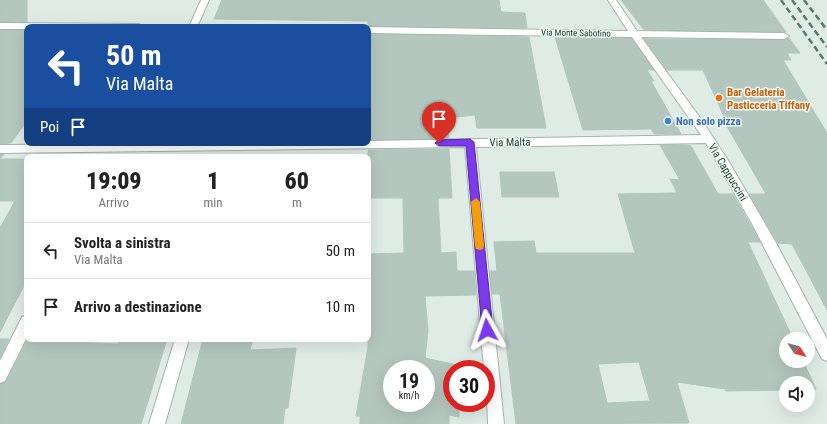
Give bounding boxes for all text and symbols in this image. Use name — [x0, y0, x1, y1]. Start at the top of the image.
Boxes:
street label: Via Monte Sabotino — [541, 27, 611, 39]
text: 50 m — [106, 39, 162, 72]
icon: left — [40, 40, 92, 92]
text: Via Malta — [106, 73, 173, 94]
place label: Bar Gelateria Pasticceria Tiffany — [727, 86, 810, 112]
marker: Bar Gelateria Pasticceria Tiffany — [714, 93, 724, 103]
pin — [422, 102, 456, 143]
icon: arrive — [428, 108, 450, 130]
place label: Non solo pizza — [676, 115, 741, 128]
icon: arrive — [67, 116, 89, 138]
marker: Non solo pizza — [663, 116, 673, 126]
text: Poi — [40, 118, 59, 136]
street label: Via Malta — [489, 136, 531, 149]
street label: Via Cappuccini — [705, 141, 750, 203]
text: 19:09 — [86, 167, 142, 195]
text: 1 — [207, 167, 219, 195]
text: 60 — [285, 167, 309, 195]
text: Arrivo — [99, 195, 129, 210]
text: min — [204, 195, 223, 210]
text: m — [292, 195, 302, 210]
text: Svolta a sinistra — [74, 234, 171, 252]
icon: left — [40, 240, 62, 262]
text: 50 m — [325, 242, 355, 260]
text: Via Malta — [74, 252, 123, 267]
icon: arrive — [40, 296, 62, 318]
text: Arrivo a destinazione — [74, 298, 202, 316]
text: 10 m — [325, 298, 355, 316]
position arrow — [466, 309, 508, 351]
north arrow — [779, 332, 815, 368]
map controls — [779, 332, 815, 412]
speed limit sign: 30 — [443, 360, 495, 412]
text: 19 — [399, 369, 419, 393]
button: sound — [779, 376, 815, 412]
text: km/h — [399, 390, 419, 401]

